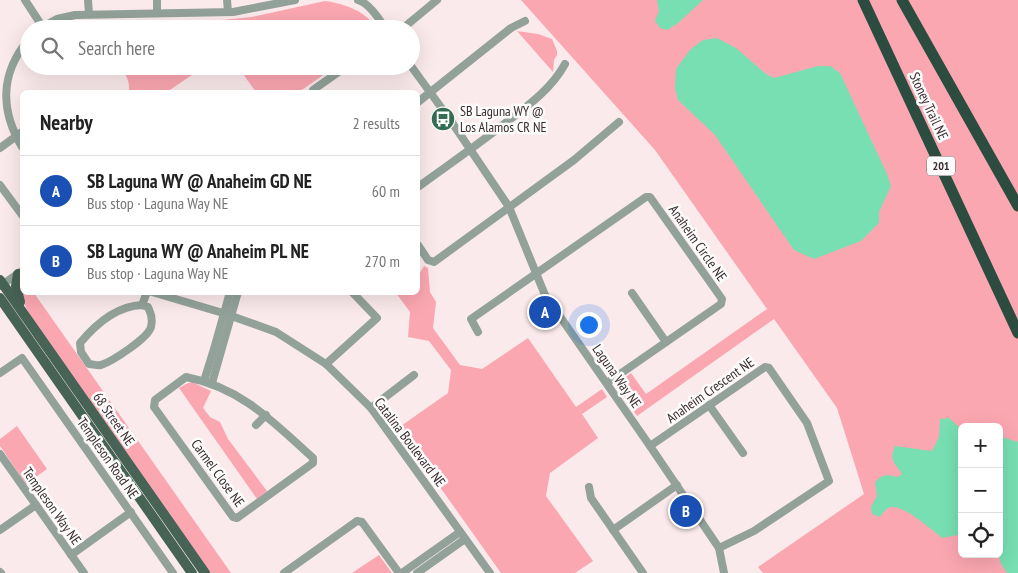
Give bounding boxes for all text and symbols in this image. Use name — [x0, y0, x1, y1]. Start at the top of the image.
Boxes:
search box — [20, 20, 420, 75]
icon: search — [38, 34, 66, 62]
text: Search here — [78, 36, 155, 60]
street label: Stoney Trail NE — [906, 69, 952, 143]
place label: SB Laguna WY @ Los Alamos CR NE — [460, 102, 547, 136]
bus stop icon: SB Laguna WY @ Los Alamos CR NE — [430, 106, 456, 132]
text: Nearby — [40, 109, 93, 136]
text: 2 results — [353, 113, 400, 133]
road number: 201 — [927, 157, 955, 176]
text: SB Laguna WY @ Anaheim GD NE — [87, 169, 312, 193]
text: A — [52, 181, 60, 201]
text: 60 m — [372, 181, 400, 201]
text: Bus stop · Laguna Way NE — [87, 193, 228, 213]
street label: Anaheim Circle NE — [665, 201, 731, 285]
text: SB Laguna WY @ Anaheim PL NE — [87, 239, 309, 263]
text: B — [52, 251, 60, 271]
text: 270 m — [365, 251, 400, 271]
text: Bus stop · Laguna Way NE — [87, 263, 228, 283]
pin: A — [529, 293, 561, 331]
your location — [576, 312, 602, 338]
street label: Laguna Way NE — [588, 341, 646, 411]
street label: Anaheim Crescent NE — [663, 353, 757, 427]
street label: 68 Street NE — [89, 389, 139, 449]
street label: Catalina Boulevard NE — [371, 394, 449, 490]
street label: Templeson Road NE — [73, 414, 143, 502]
map controls — [958, 423, 1003, 558]
button: + — [958, 423, 1003, 468]
street label: Carmel Close NE — [187, 436, 249, 510]
street label: Templeson Way NE — [19, 464, 85, 548]
button: − — [958, 468, 1003, 513]
pin: B — [670, 492, 702, 530]
button: locate — [958, 513, 1003, 558]

